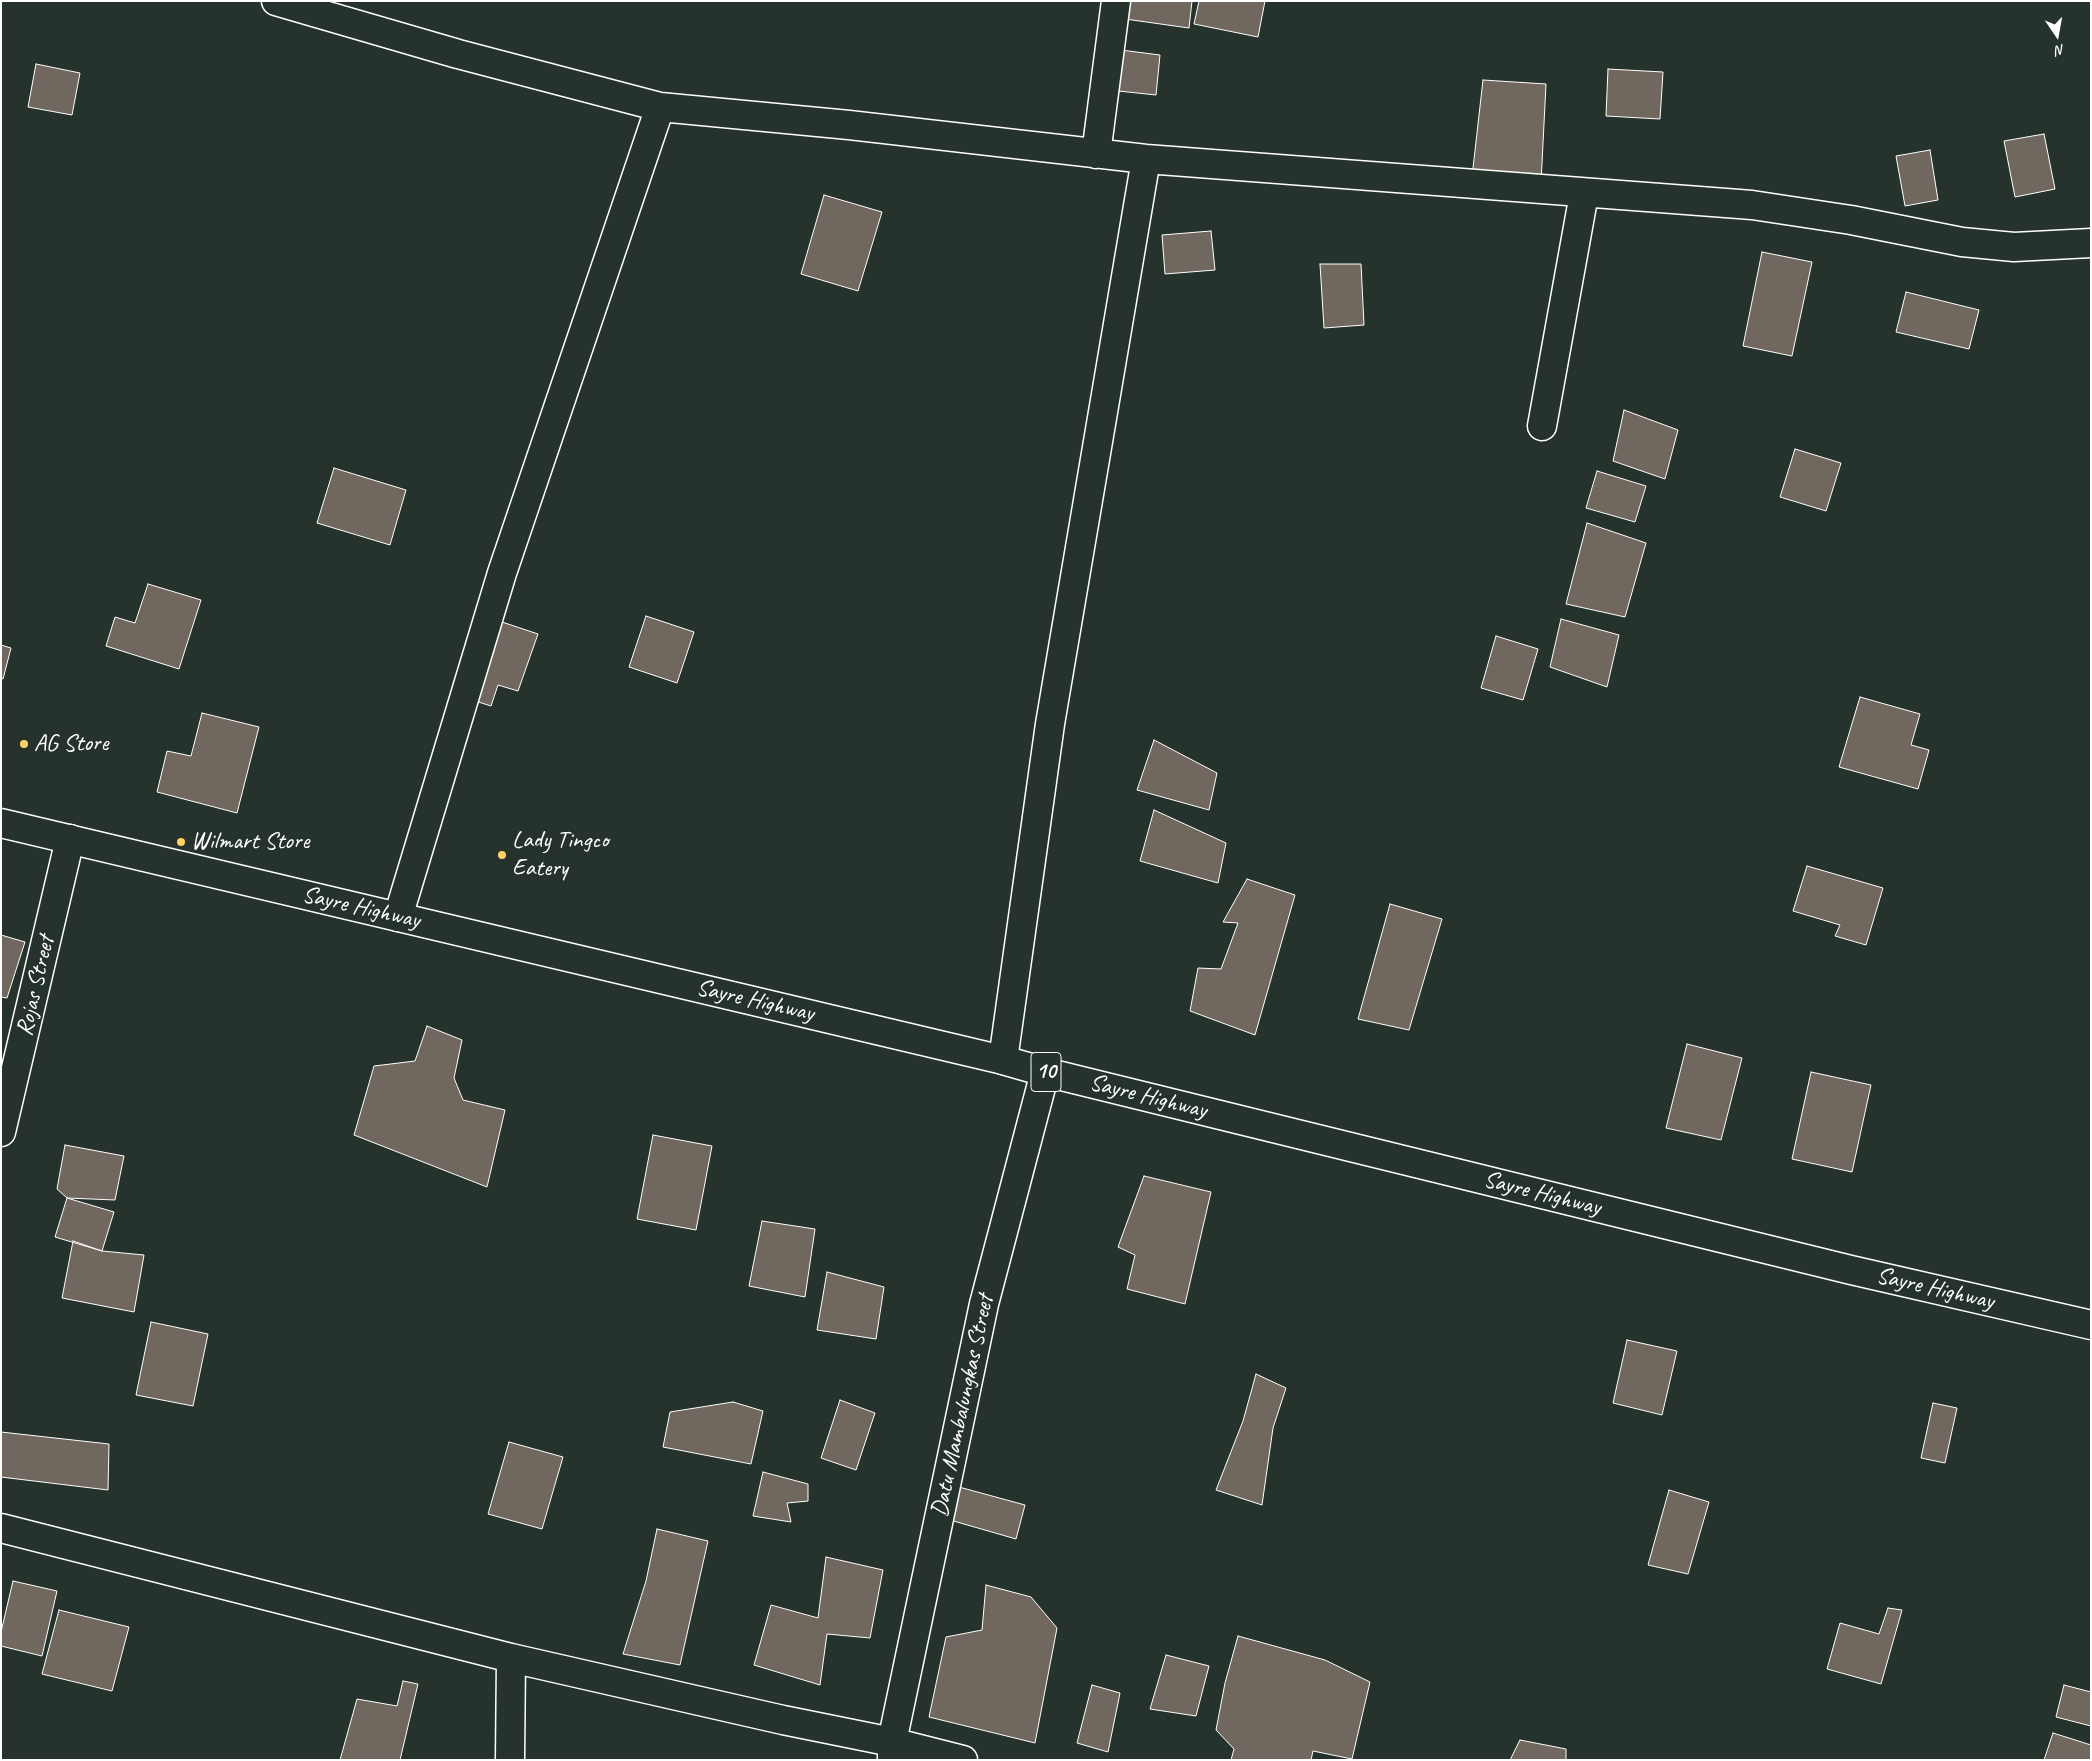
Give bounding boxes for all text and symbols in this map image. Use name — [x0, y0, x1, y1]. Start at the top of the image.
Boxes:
north arrow — [2032, 10, 2082, 60]
text: N — [2054, 41, 2066, 59]
place label: AG Store — [34, 730, 108, 758]
marker: AG Store — [18, 738, 30, 750]
place label: Lady Tingco Eatery — [512, 827, 608, 883]
place label: Wilmart Store — [191, 828, 309, 856]
marker: Wilmart Store — [175, 836, 187, 848]
marker: Lady Tingco Eatery — [496, 849, 508, 861]
street label: Sayre Highway — [299, 881, 423, 935]
street label: Rojas Street — [11, 933, 61, 1039]
street label: Sayre Highway — [693, 974, 817, 1028]
road number: 10 — [1031, 1052, 1061, 1092]
street label: Sayre Highway — [1086, 1069, 1210, 1125]
street label: Sayre Highway — [1480, 1166, 1604, 1222]
street label: Sayre Highway — [1873, 1262, 1997, 1316]
street label: Datu Mambalungkas Street — [925, 1292, 1001, 1520]

